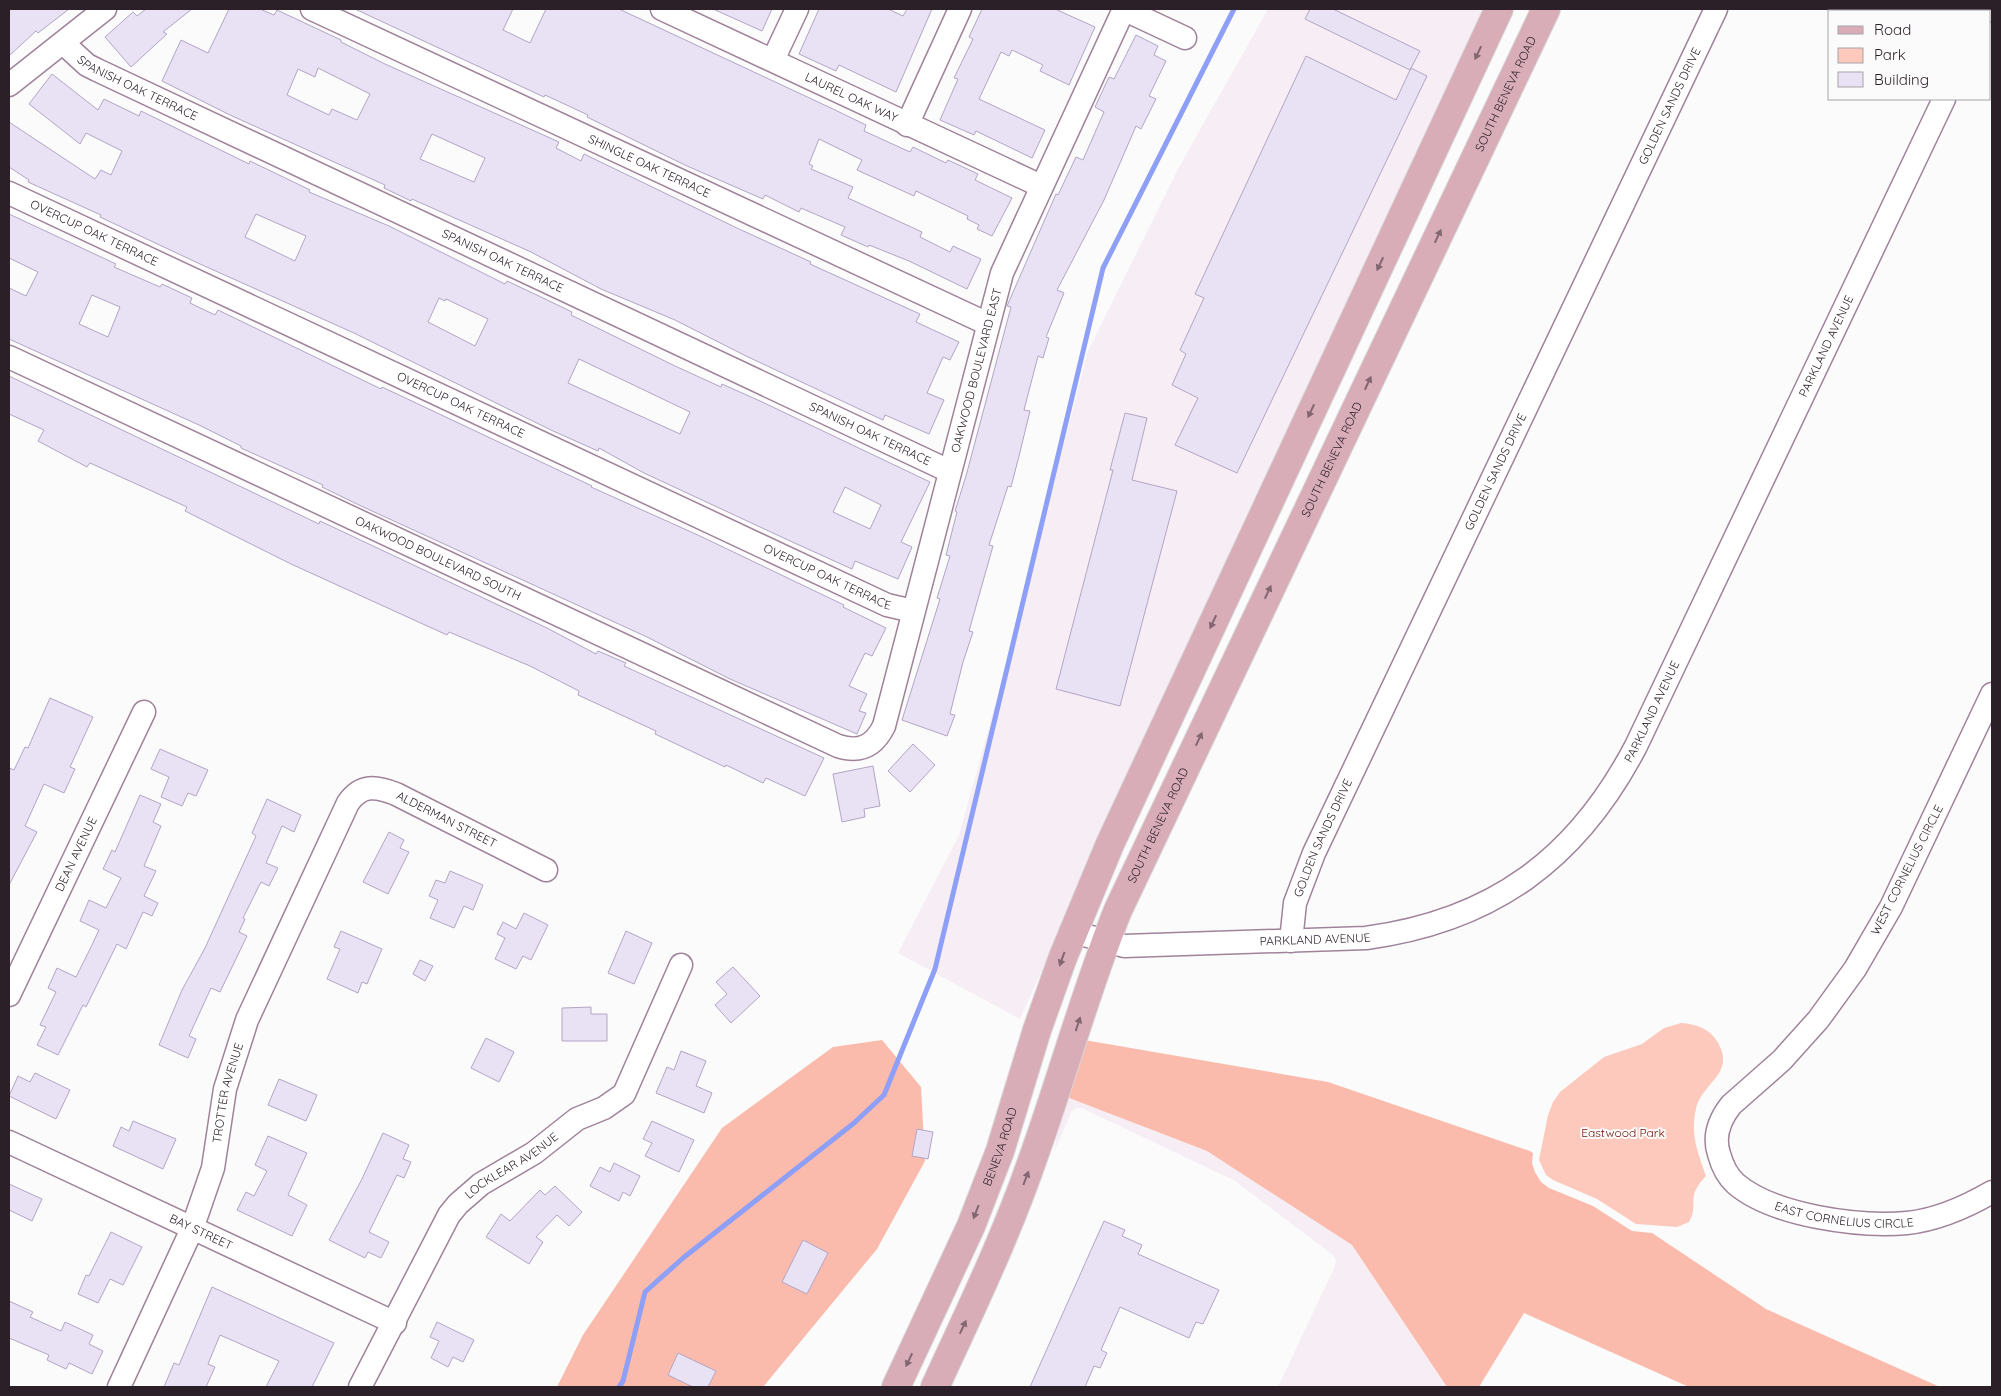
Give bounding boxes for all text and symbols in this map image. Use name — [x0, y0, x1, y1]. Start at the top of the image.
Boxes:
legend — [1828, 10, 1991, 100]
text: Road — [1874, 20, 1911, 39]
street label: SOUTH BENEVA ROAD — [1471, 33, 1539, 154]
street label: GOLDEN SANDS DRIVE — [1635, 45, 1704, 167]
text: Park — [1874, 45, 1906, 64]
one-way arrow — [1474, 46, 1482, 60]
street label: SPANISH OAK TERRACE — [74, 52, 201, 123]
street label: LAUREL OAK WAY — [803, 69, 901, 125]
text: Building — [1874, 70, 1929, 89]
street label: SHINGLE OAK TERRACE — [586, 131, 713, 201]
street label: OVERCUP OAK TERRACE — [28, 196, 161, 269]
street label: SPANISH OAK TERRACE — [440, 225, 566, 296]
one-way arrow — [1434, 229, 1442, 243]
one-way arrow — [1375, 257, 1383, 271]
street label: OAKWOOD BOULEVARD EAST — [947, 286, 1005, 454]
street label: PARKLAND AVENUE — [1795, 292, 1857, 399]
street label: OVERCUP OAK TERRACE — [395, 368, 527, 441]
one-way arrow — [1364, 375, 1373, 390]
street label: SPANISH OAK TERRACE — [807, 398, 933, 468]
street label: SOUTH BENEVA ROAD — [1298, 399, 1365, 520]
one-way arrow — [1307, 404, 1315, 418]
street label: GOLDEN SANDS DRIVE — [1461, 410, 1529, 532]
street label: OAKWOOD BOULEVARD SOUTH — [353, 513, 524, 603]
street label: OVERCUP OAK TERRACE — [761, 540, 893, 613]
one-way arrow — [1264, 585, 1273, 600]
one-way arrow — [1209, 615, 1217, 629]
street label: PARKLAND AVENUE — [1621, 658, 1683, 765]
one-way arrow — [1195, 732, 1203, 746]
street label: SOUTH BENEVA ROAD — [1124, 765, 1192, 885]
street label: GOLDEN SANDS DRIVE — [1290, 776, 1355, 899]
street label: ALDERMAN STREET — [394, 787, 499, 851]
street label: WEST CORNELIUS CIRCLE — [1867, 802, 1946, 937]
street label: DEAN AVENUE — [52, 814, 100, 894]
street label: PARKLAND AVENUE — [1259, 929, 1372, 949]
one-way arrow — [1058, 952, 1066, 967]
one-way arrow — [1074, 1017, 1082, 1032]
street label: TROTTER AVENUE — [209, 1041, 246, 1144]
street label: BENEVA ROAD — [979, 1105, 1020, 1188]
park label: Eastwood Park — [1581, 1125, 1665, 1140]
street label: LOCKLEAR AVENUE — [461, 1129, 561, 1202]
one-way arrow — [1022, 1170, 1030, 1185]
street label: EAST CORNELIUS CIRCLE — [1773, 1198, 1915, 1231]
one-way arrow — [972, 1205, 980, 1220]
street label: BAY STREET — [167, 1210, 235, 1253]
one-way arrow — [959, 1320, 967, 1334]
one-way arrow — [904, 1353, 912, 1367]

